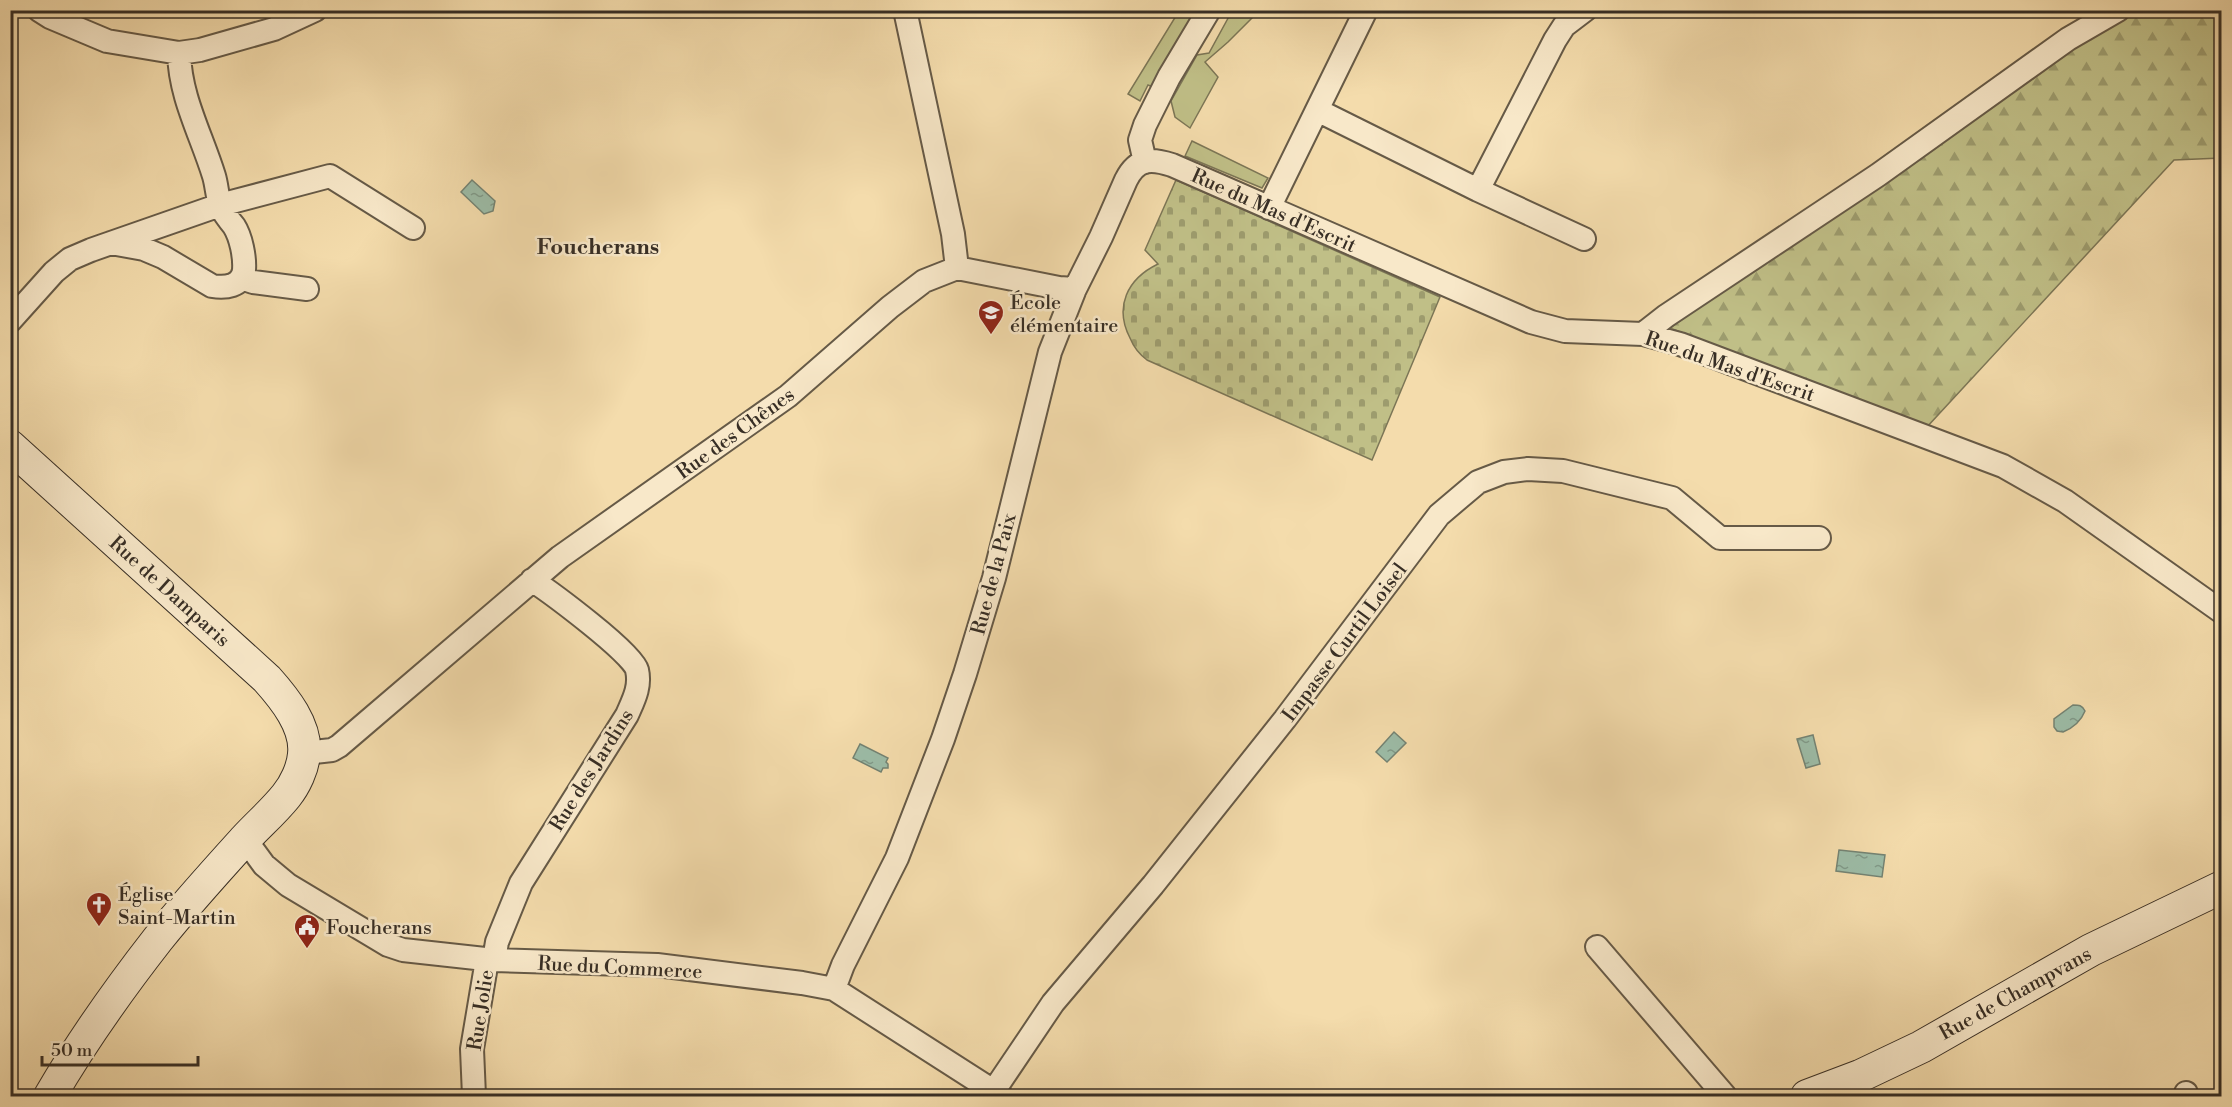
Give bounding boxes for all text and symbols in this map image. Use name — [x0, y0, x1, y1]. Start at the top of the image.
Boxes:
street label: Rue du Mas d'Escrit — [1187, 164, 1360, 259]
district label: Foucherans — [537, 234, 659, 261]
place label: École élémentaire — [1010, 290, 1118, 339]
school or university icon: École élémentaire — [976, 298, 1006, 336]
street label: Rue du Mas d'Escrit — [1641, 327, 1818, 408]
street label: Rue des Chênes — [672, 383, 800, 486]
street label: Rue de la Paix — [966, 510, 1023, 638]
street label: Rue de Damparis — [103, 531, 235, 653]
street label: Impasse Curtil Loisel — [1277, 559, 1413, 727]
street label: Rue des Jardins — [545, 705, 640, 837]
place label: Église Saint-Martin — [118, 882, 236, 931]
church icon: Église Saint-Martin — [84, 890, 114, 928]
public building icon: Foucherans — [292, 912, 322, 950]
place label: Foucherans — [326, 916, 432, 941]
street label: Rue de Champvans — [1935, 942, 2096, 1047]
street label: Rue du Commerce — [537, 952, 703, 985]
street label: Rue Jolie — [463, 968, 500, 1053]
scale bar — [42, 1029, 198, 1067]
text: 50 m — [51, 1039, 93, 1062]

